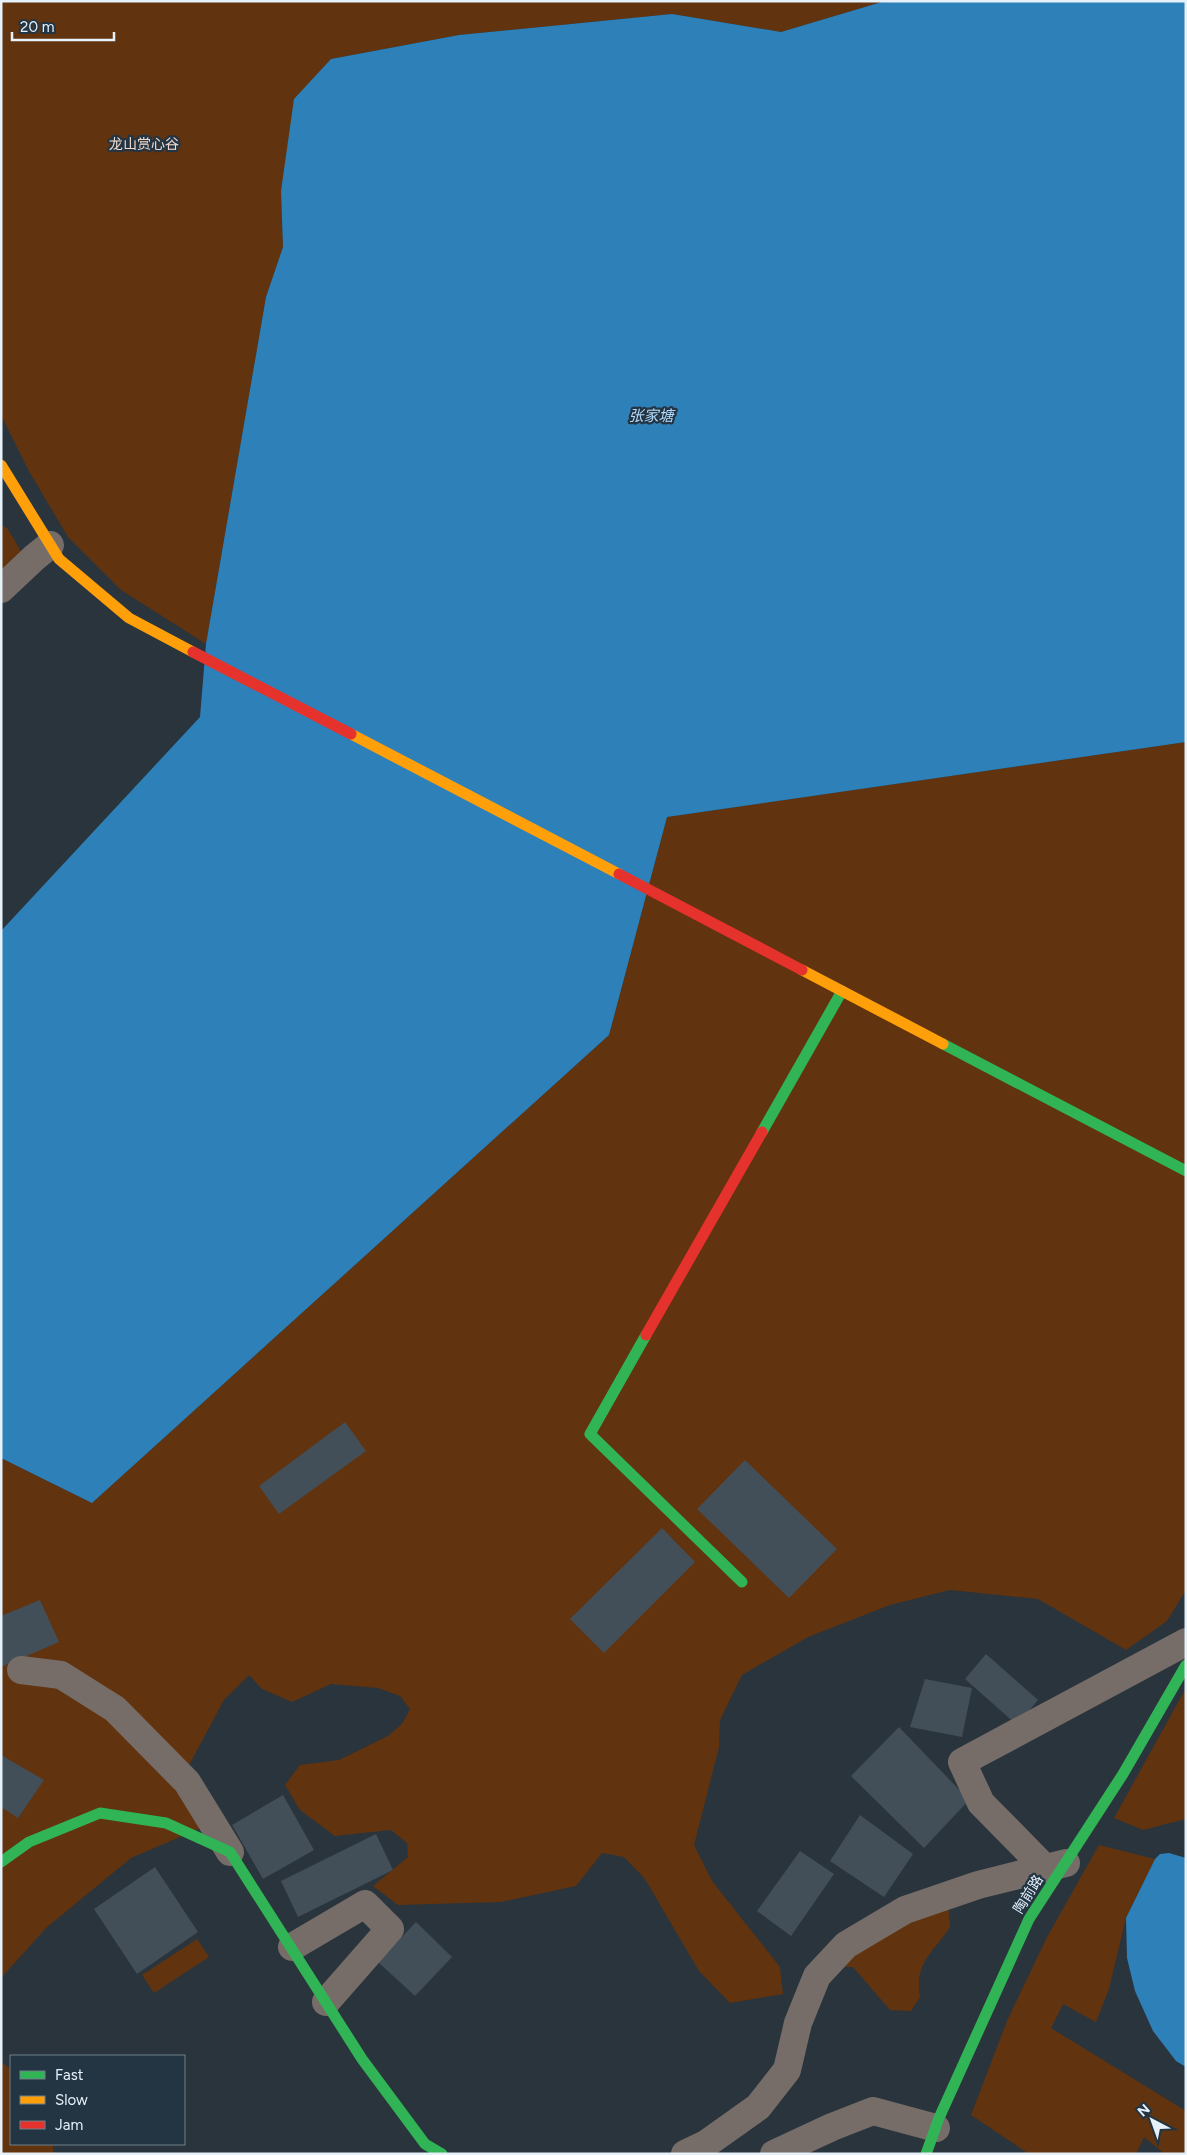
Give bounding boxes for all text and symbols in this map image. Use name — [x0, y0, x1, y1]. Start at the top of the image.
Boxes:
scale bar — [12, 10, 115, 42]
text: 20 m — [20, 18, 54, 36]
park label: 龙山赏心谷 — [109, 136, 179, 153]
water label: 张家塘 — [628, 407, 676, 425]
street label: 陶前路 — [1010, 1872, 1047, 1917]
legend — [10, 2055, 185, 2145]
text: Fast — [55, 2066, 84, 2084]
text: Slow — [55, 2091, 88, 2109]
north arrow — [1127, 2095, 1177, 2145]
text: N — [1134, 2101, 1153, 2121]
text: Jam — [55, 2116, 83, 2134]

